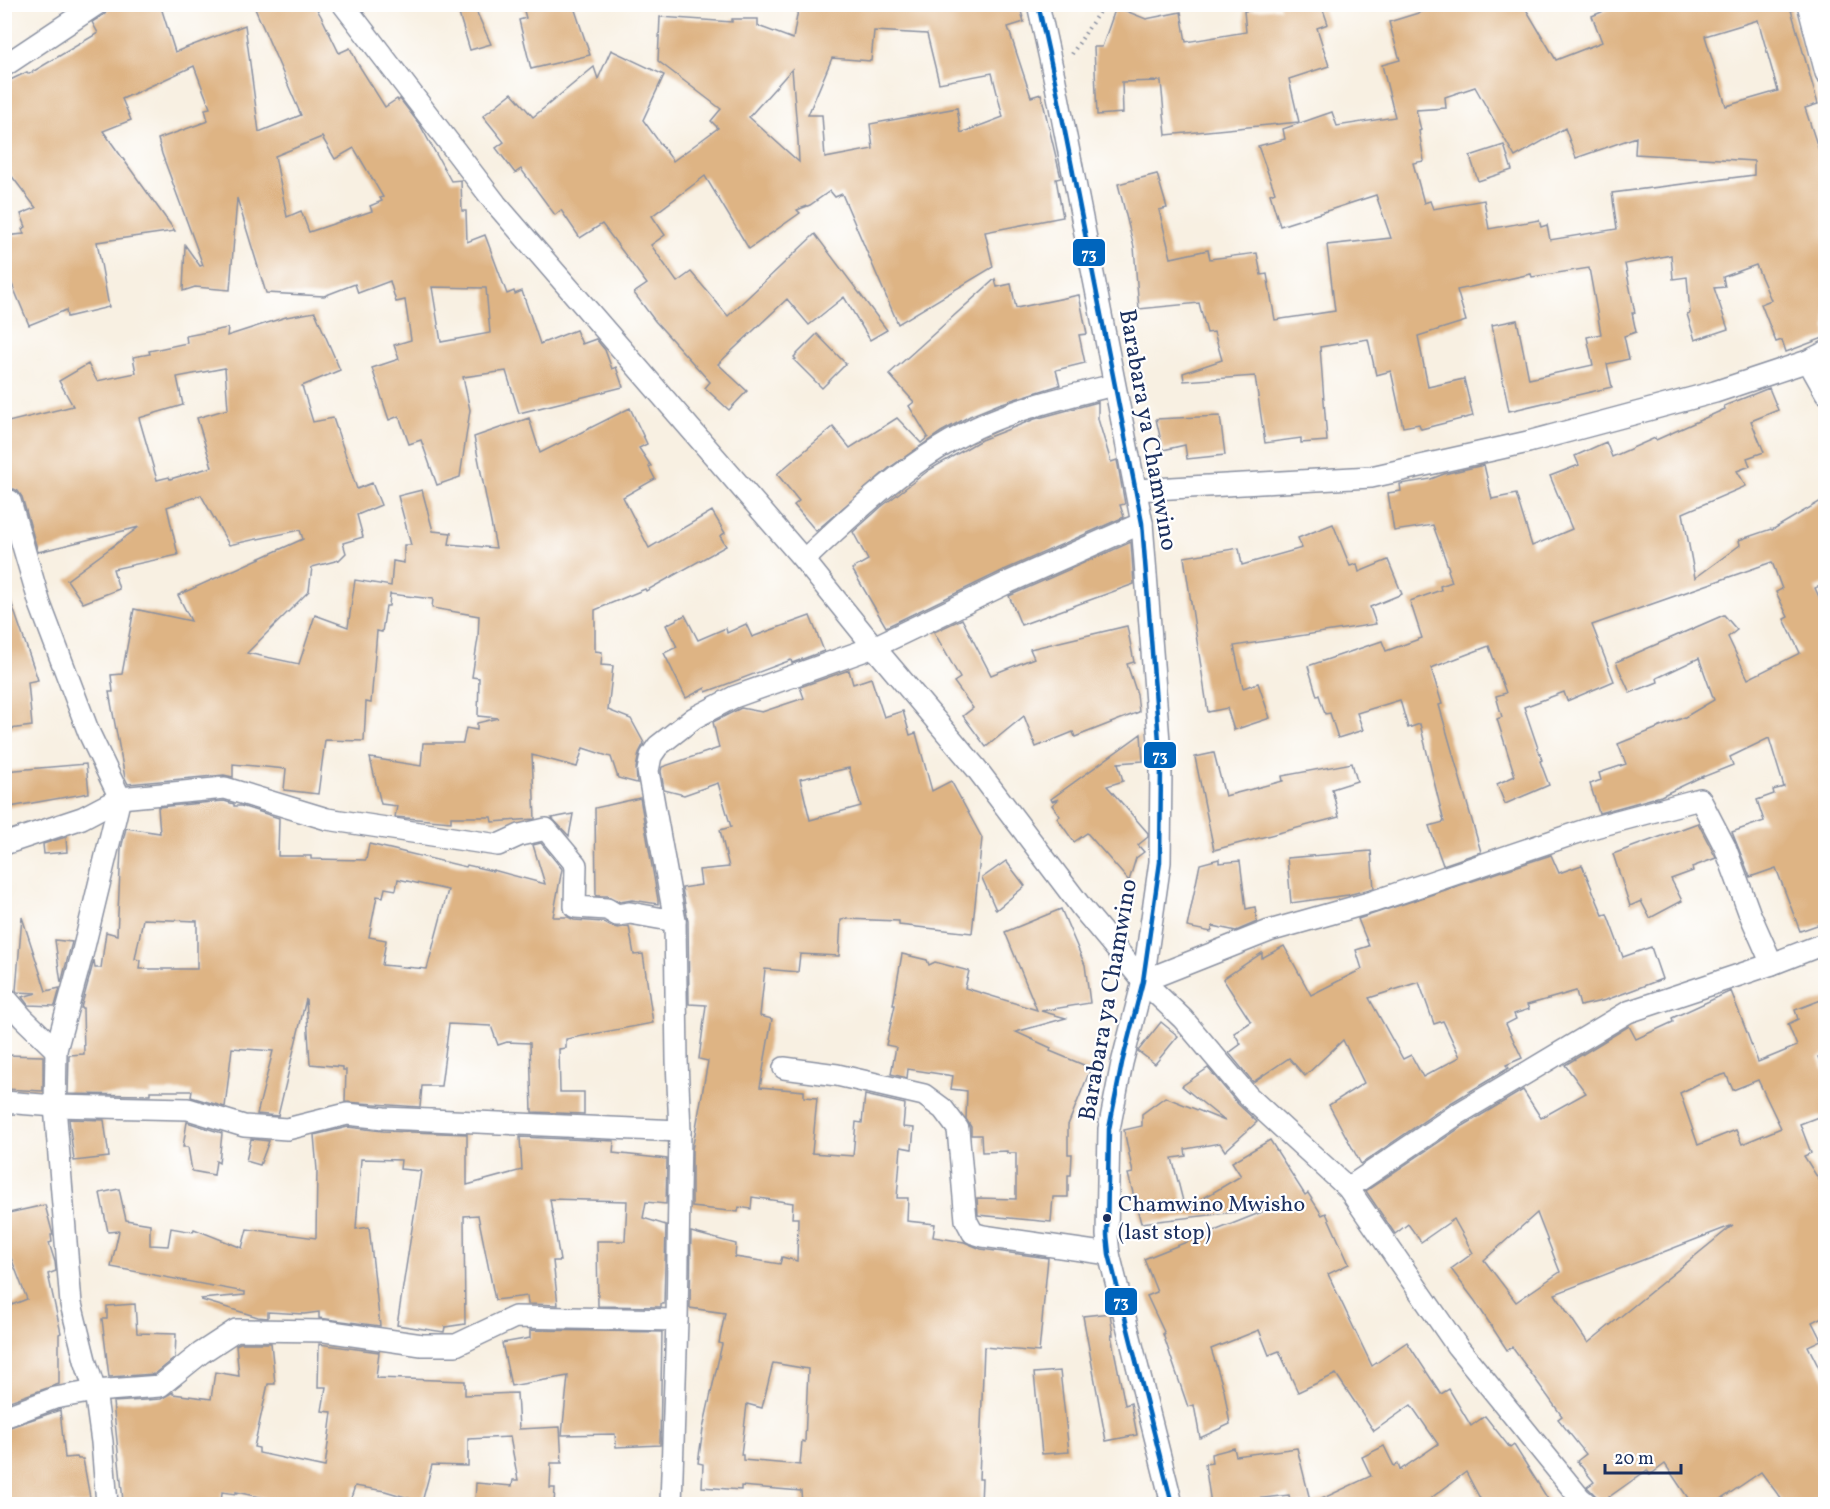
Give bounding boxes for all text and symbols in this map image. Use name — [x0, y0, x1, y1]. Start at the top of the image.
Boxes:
line badge: 73 — [1072, 238, 1106, 267]
text: 73 — [1081, 244, 1097, 266]
street label: Barabara ya Chamwino — [1109, 306, 1185, 554]
line badge: 73 — [1143, 741, 1177, 769]
text: 73 — [1152, 746, 1168, 768]
street label: Barabara ya Chamwino — [1071, 876, 1147, 1124]
place label: Chamwino Mwisho (last stop) — [1118, 1190, 1305, 1249]
marker: Chamwino Mwisho (last stop) — [1101, 1212, 1113, 1224]
line badge: 73 — [1104, 1287, 1138, 1316]
text: 73 — [1113, 1292, 1129, 1314]
scale bar — [1605, 1437, 1682, 1475]
text: 20 m — [1614, 1447, 1654, 1472]

